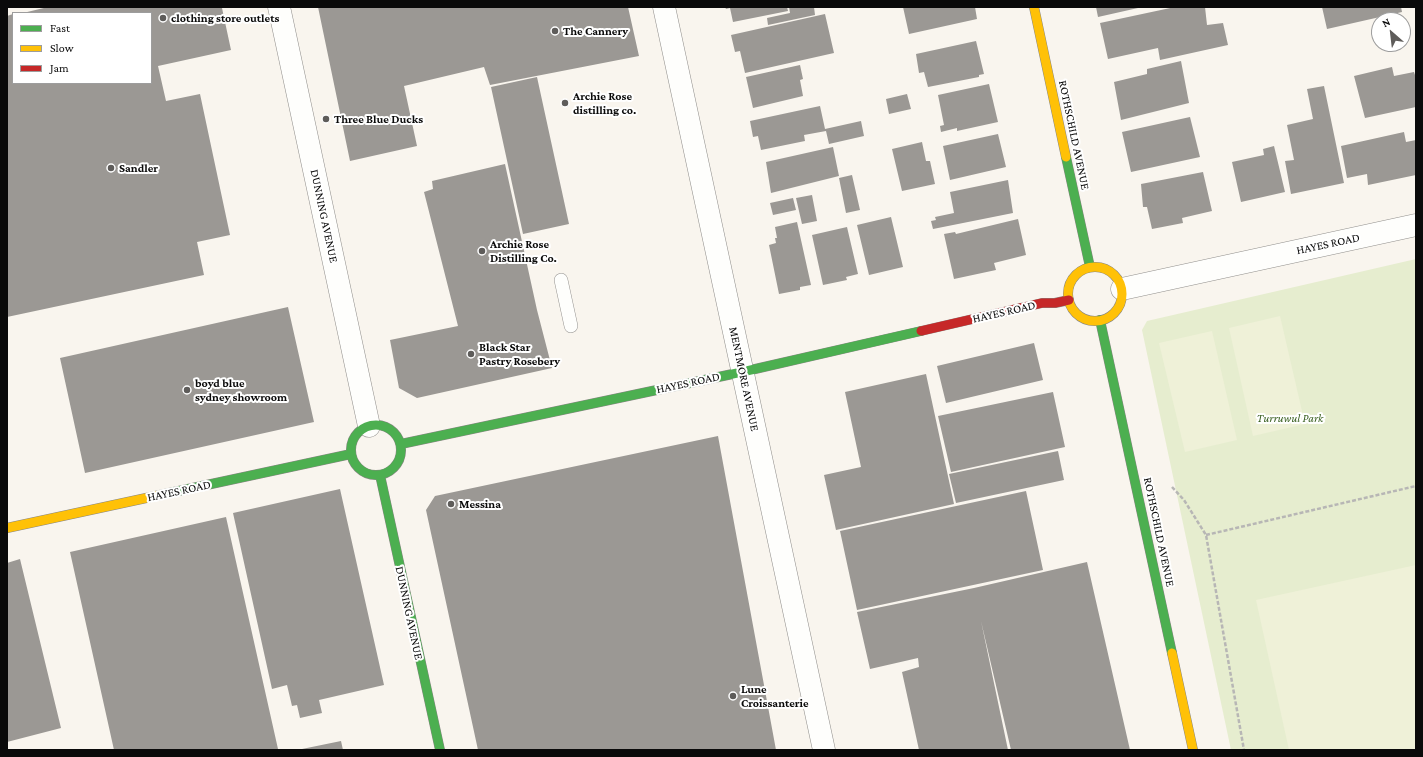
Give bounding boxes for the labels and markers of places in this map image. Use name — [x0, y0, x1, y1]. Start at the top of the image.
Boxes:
place label: clothing store outlets — [171, 11, 279, 25]
marker: clothing store outlets — [158, 13, 168, 23]
place label: The Cannery — [563, 24, 628, 38]
marker: The Cannery — [550, 26, 560, 36]
place label: Archie Rose distilling co. — [573, 89, 636, 117]
marker: Archie Rose distilling co. — [560, 98, 570, 108]
place label: Three Blue Ducks — [334, 112, 423, 126]
marker: Three Blue Ducks — [321, 114, 331, 124]
place label: Sandler — [119, 161, 158, 175]
marker: Sandler — [106, 163, 116, 173]
place label: Archie Rose Distilling Co. — [490, 237, 557, 265]
marker: Archie Rose Distilling Co. — [477, 246, 487, 256]
place label: Black Star Pastry Rosebery — [479, 340, 560, 368]
marker: Black Star Pastry Rosebery — [466, 349, 476, 359]
place label: boyd blue sydney showroom — [195, 376, 287, 404]
marker: boyd blue sydney showroom — [182, 385, 192, 395]
place label: Messina — [459, 497, 501, 511]
marker: Messina — [446, 499, 456, 509]
place label: Lune Croissanterie — [741, 682, 809, 710]
marker: Lune Croissanterie — [728, 691, 738, 701]

